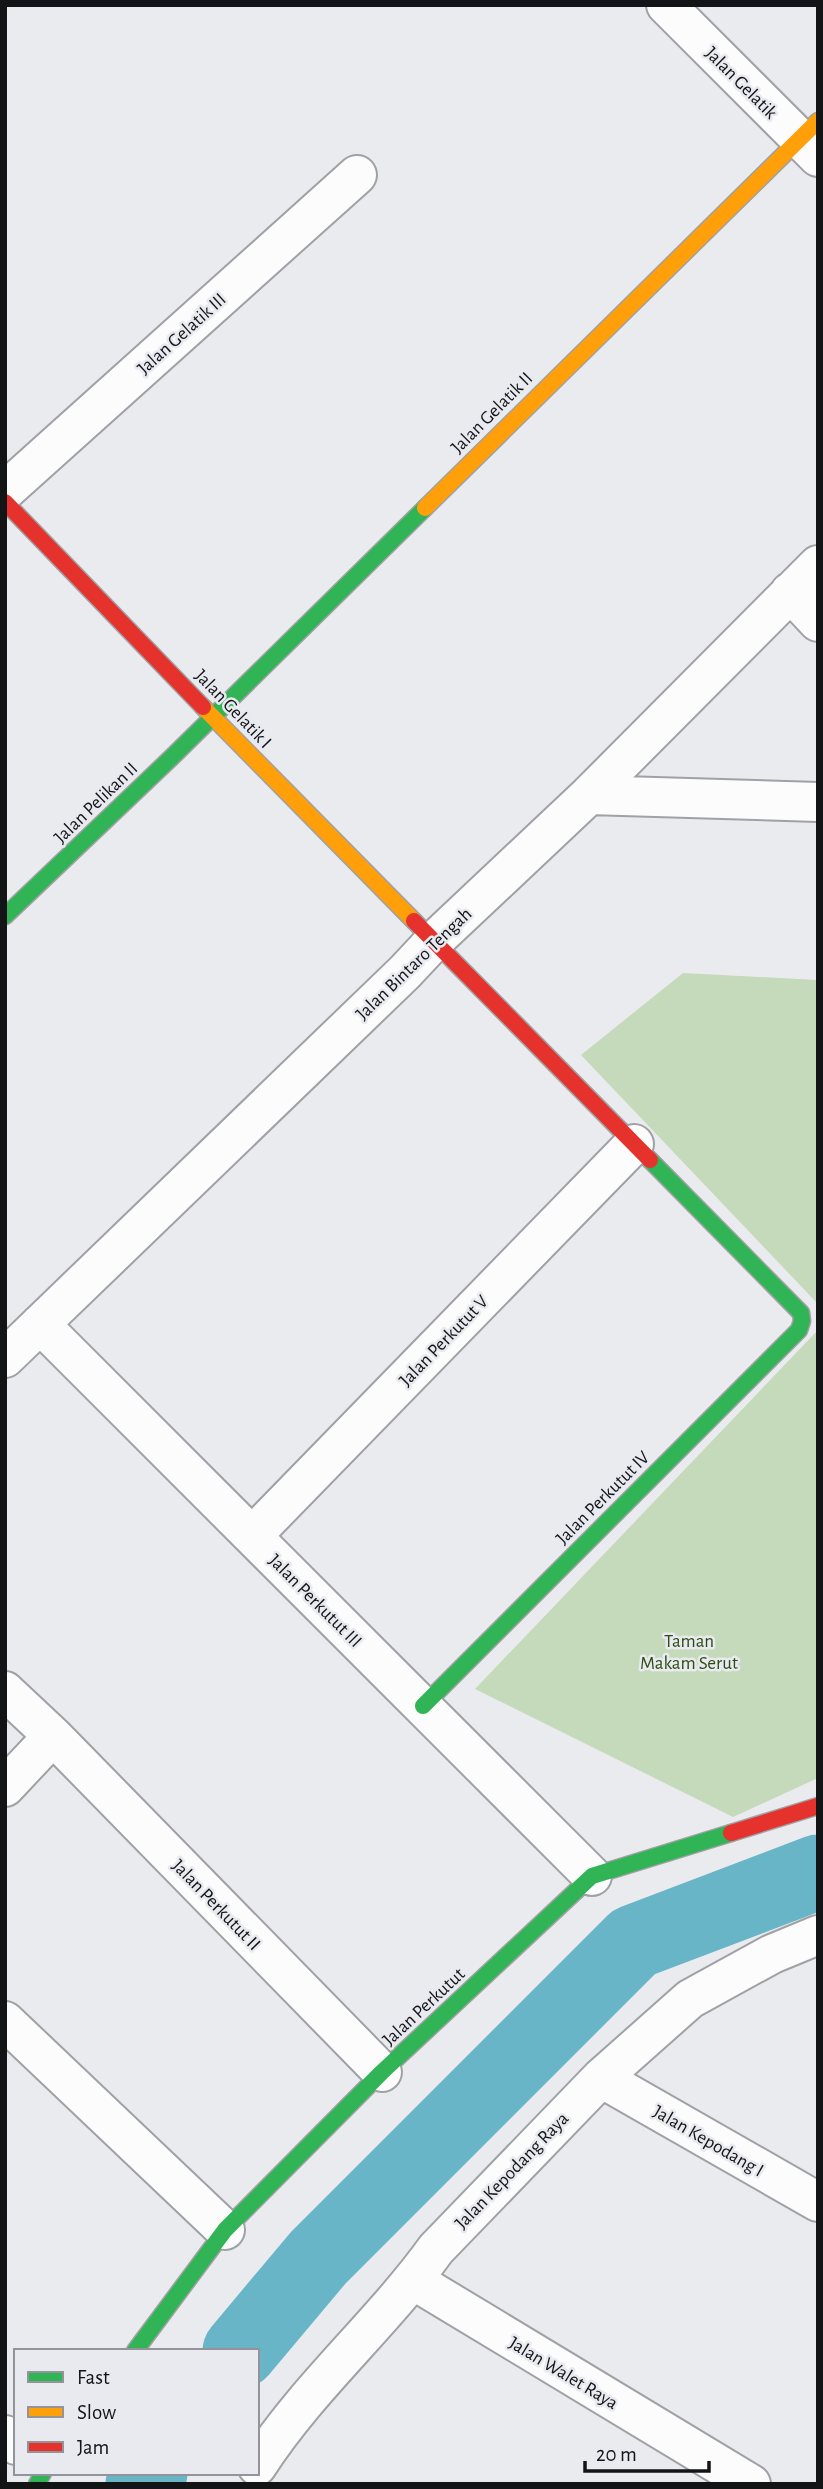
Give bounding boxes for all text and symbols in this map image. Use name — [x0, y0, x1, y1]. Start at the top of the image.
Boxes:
street label: Jalan Gelatik — [701, 43, 781, 123]
street label: Jalan Gelatik III — [134, 290, 230, 378]
street label: Jalan Gelatik II — [448, 369, 536, 457]
street label: Jalan Gelatik I — [191, 666, 275, 752]
street label: Jalan Pelikan II — [51, 759, 141, 847]
street label: Jalan Bintaro Tengah — [353, 904, 476, 1024]
street label: Jalan Perkutut V — [396, 1292, 492, 1390]
street label: Jalan Perkutut IV — [553, 1448, 654, 1548]
street label: Jalan Perkutut III — [265, 1551, 365, 1651]
park label: Taman Makam Serut — [640, 1632, 738, 1673]
street label: Jalan Perkutut II — [168, 1856, 264, 1954]
street label: Jalan Perkutut — [379, 1964, 469, 2050]
street label: Jalan Kepodang I — [650, 2102, 767, 2181]
street label: Jalan Kepodang Raya — [452, 2109, 573, 2233]
street label: Jalan Walet Raya — [506, 2333, 621, 2413]
legend — [14, 2349, 259, 2475]
text: Fast — [77, 2367, 110, 2388]
text: Slow — [77, 2402, 116, 2423]
scale bar — [585, 2430, 709, 2474]
text: Jam — [77, 2437, 109, 2458]
text: 20 m — [596, 2444, 637, 2465]

